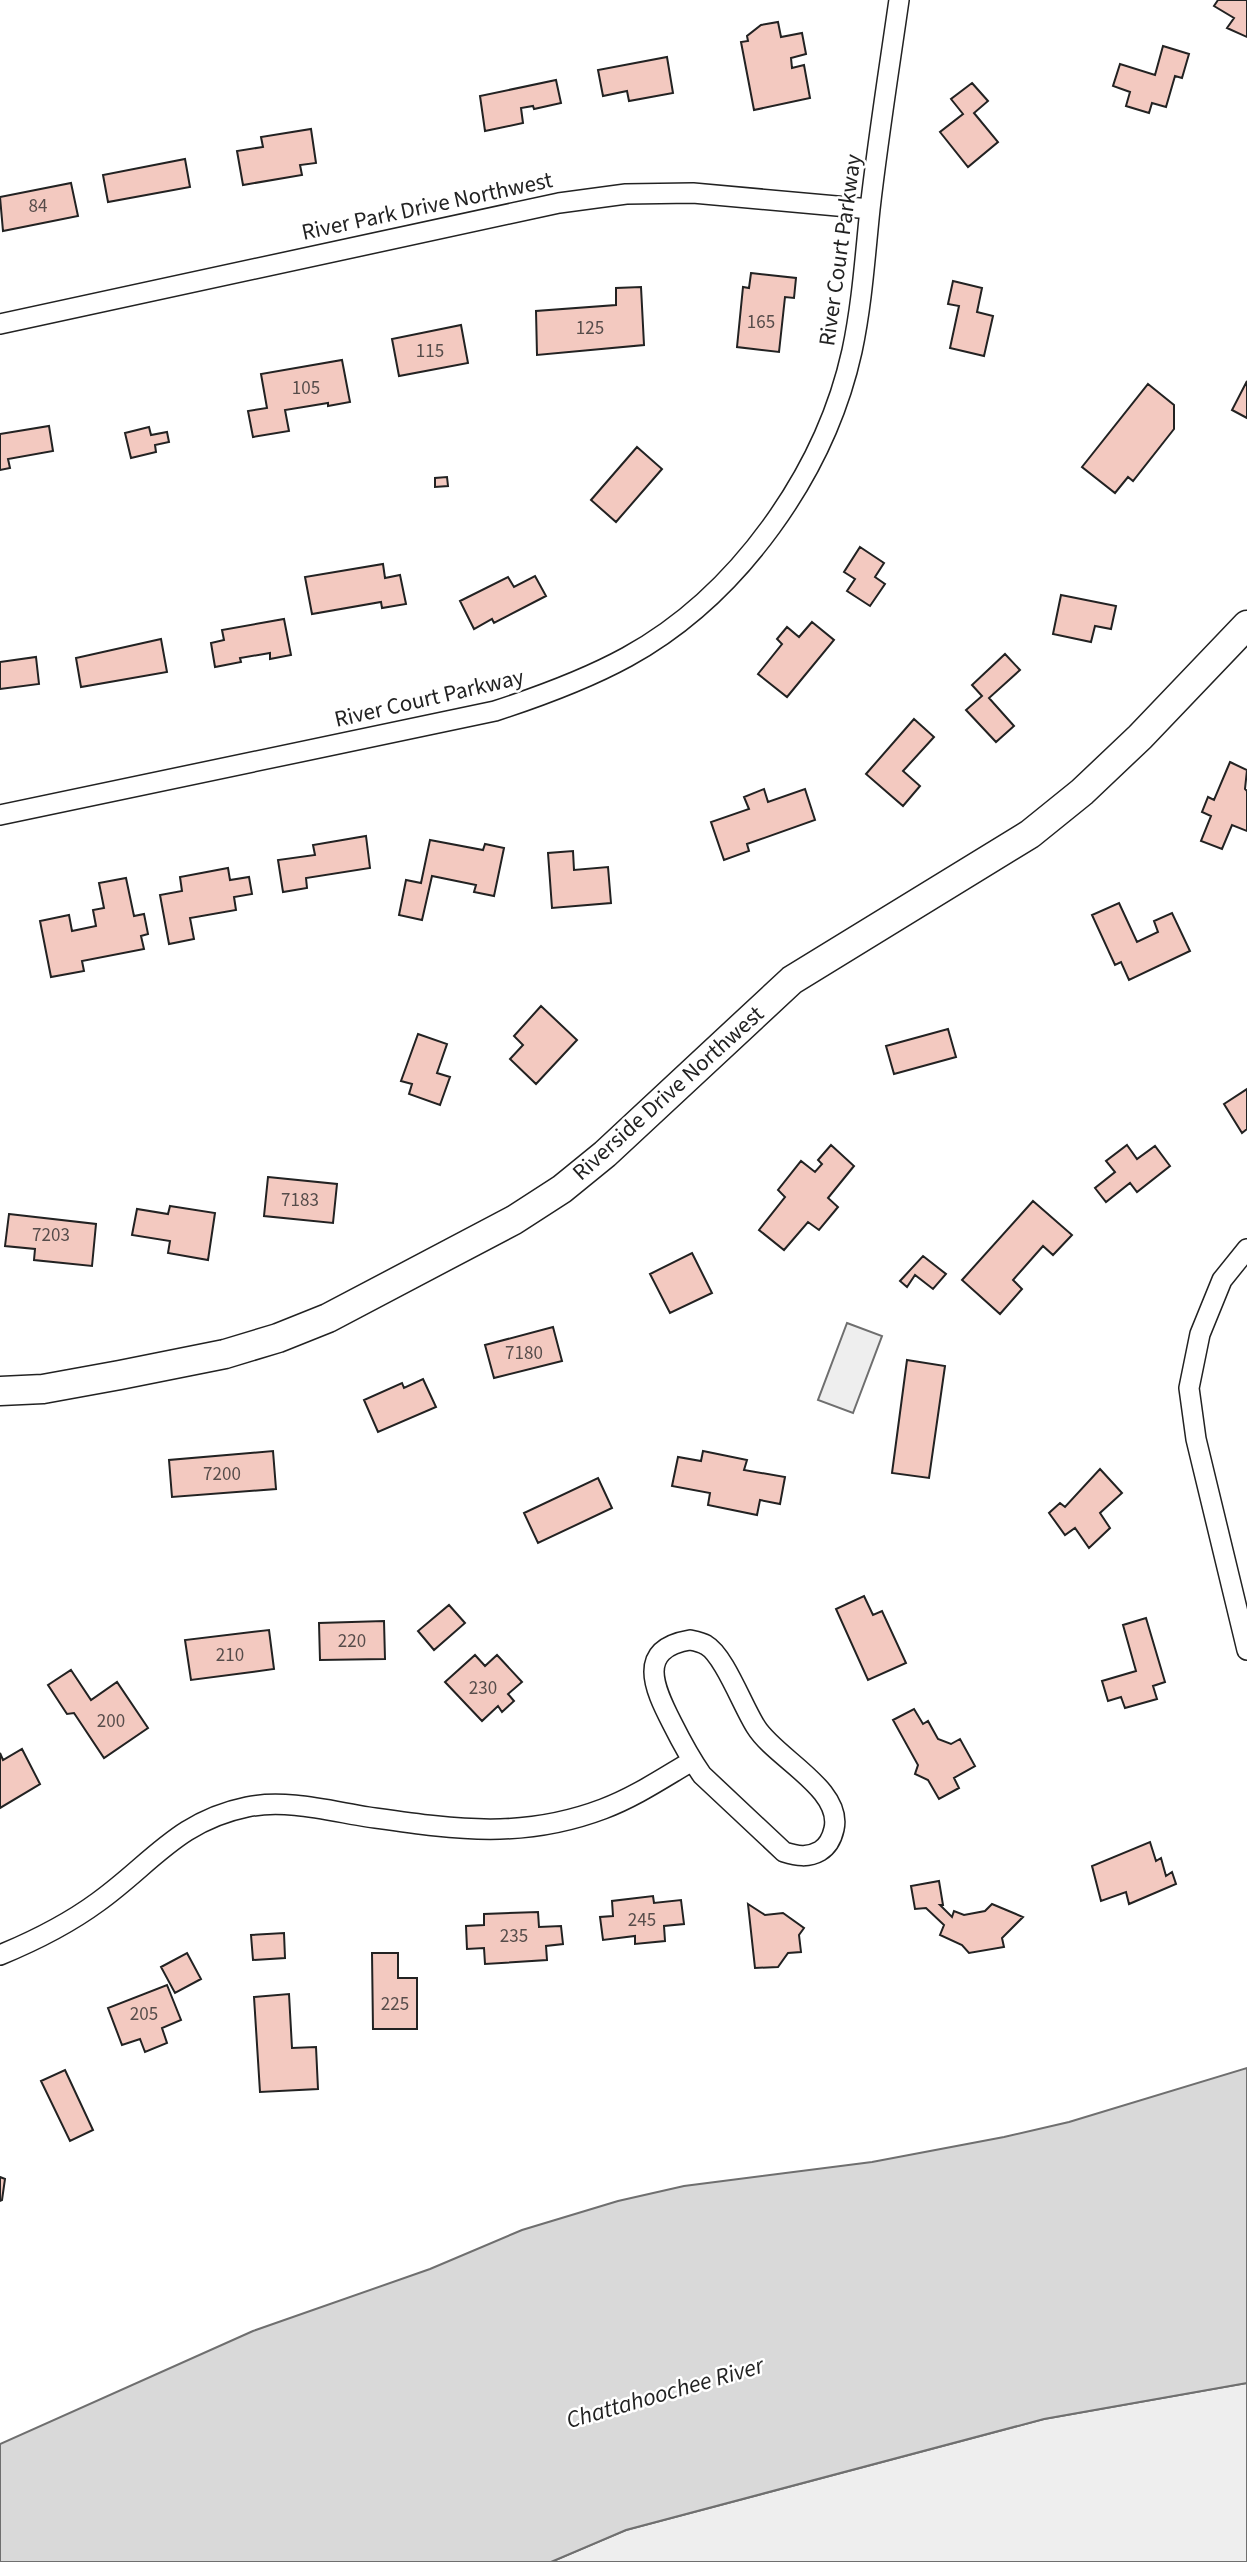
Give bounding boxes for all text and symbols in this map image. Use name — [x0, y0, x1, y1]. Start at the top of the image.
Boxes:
street label: River Court Parkway — [810, 152, 870, 348]
street label: River Park Drive Northwest — [298, 163, 556, 249]
house number: 84 — [29, 193, 47, 220]
house number: 165 — [747, 309, 775, 336]
house number: 125 — [576, 315, 604, 342]
house number: 115 — [416, 338, 444, 365]
house number: 105 — [292, 375, 320, 402]
street label: River Court Parkway — [331, 660, 527, 736]
street label: Riverside Drive Northwest — [565, 998, 771, 1188]
house number: 7183 — [281, 1187, 319, 1214]
house number: 7203 — [32, 1222, 70, 1249]
house number: 7180 — [505, 1340, 543, 1367]
house number: 7200 — [203, 1461, 241, 1488]
house number: 220 — [338, 1628, 366, 1655]
house number: 210 — [216, 1642, 244, 1669]
house number: 230 — [469, 1675, 497, 1702]
house number: 200 — [97, 1708, 125, 1735]
house number: 245 — [628, 1907, 656, 1934]
house number: 235 — [500, 1923, 528, 1950]
house number: 225 — [381, 1991, 409, 2018]
house number: 205 — [130, 2001, 158, 2028]
water label: Chattahoochee River — [562, 2348, 770, 2438]

